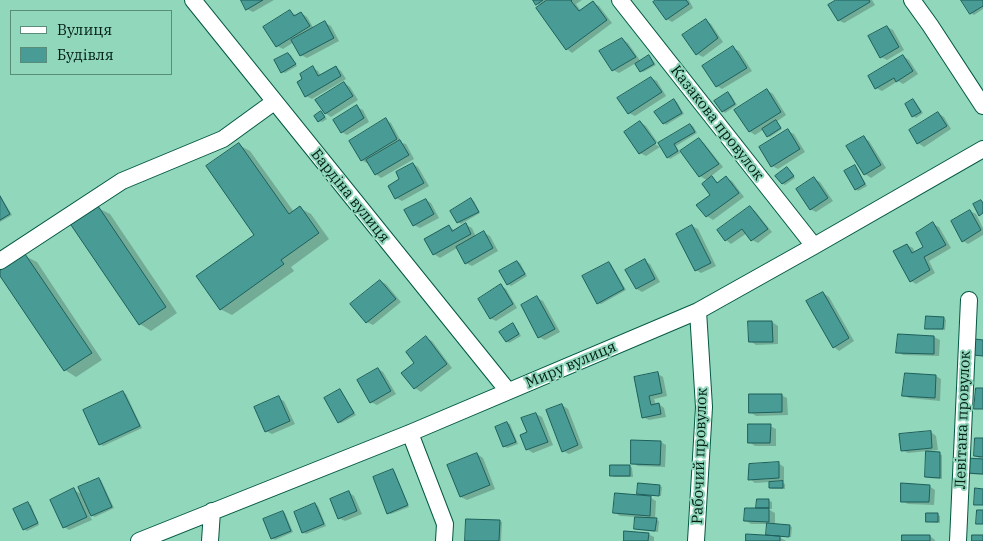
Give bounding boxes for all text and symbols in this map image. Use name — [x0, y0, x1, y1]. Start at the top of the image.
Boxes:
legend — [10, 10, 172, 75]
text: Вулиця — [57, 20, 112, 39]
text: Будівля — [57, 45, 114, 64]
street label: Казакова провулок — [667, 62, 767, 184]
street label: Бардіна вулиця — [307, 146, 393, 246]
street label: Миру вулиця — [523, 338, 619, 392]
street label: Левітана провулок — [952, 351, 974, 489]
street label: Рабочий провулок — [689, 388, 711, 524]

